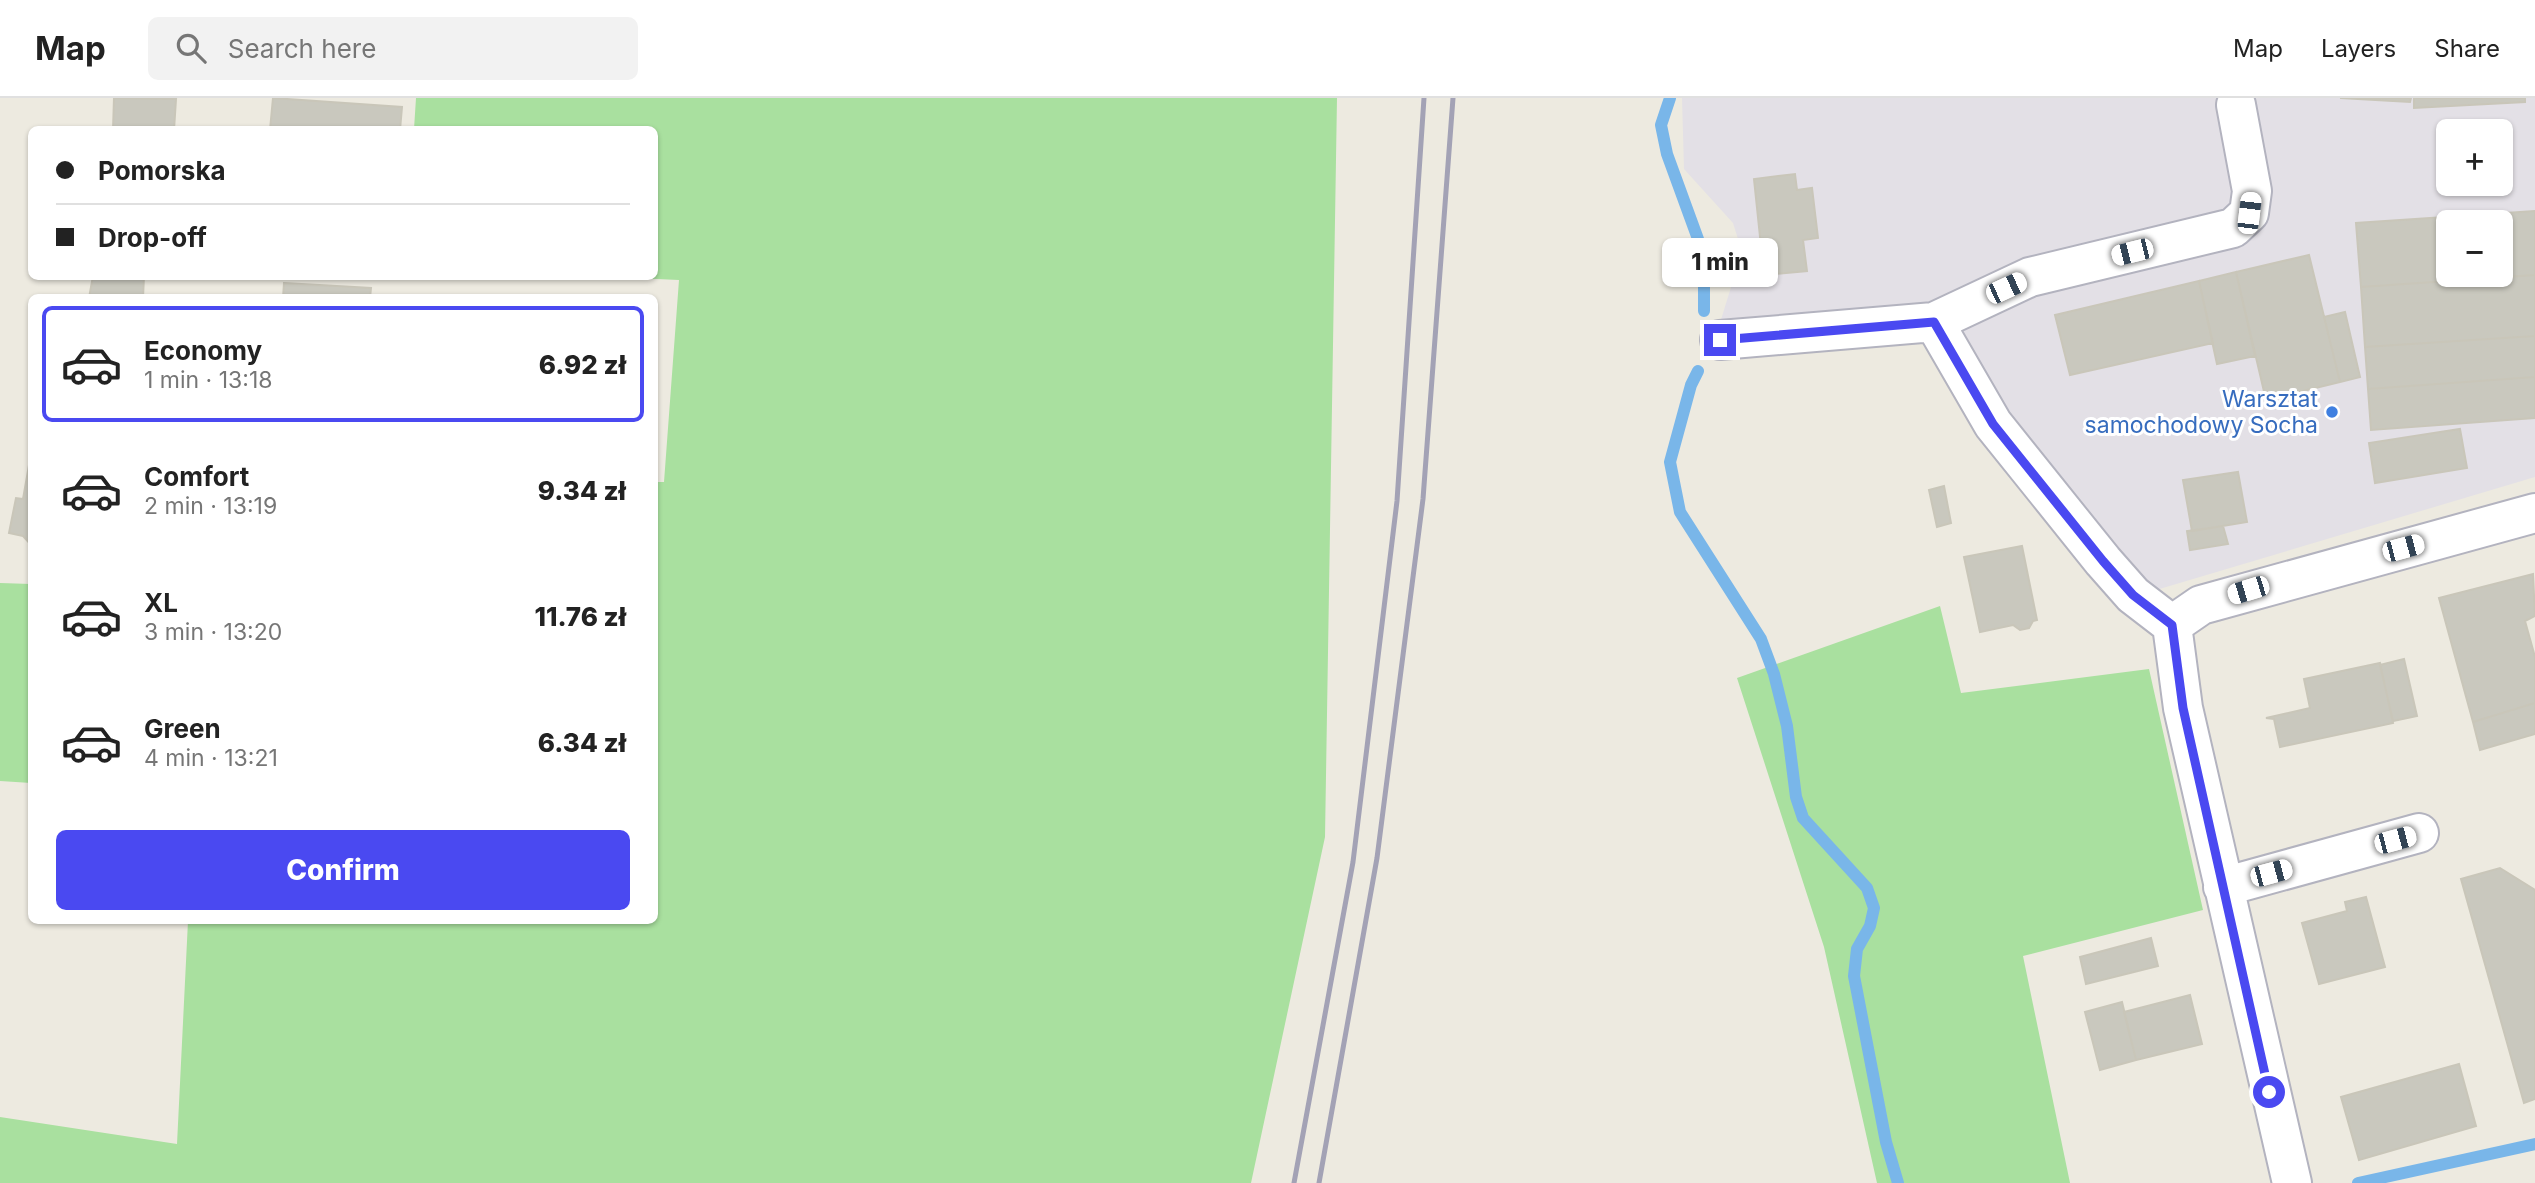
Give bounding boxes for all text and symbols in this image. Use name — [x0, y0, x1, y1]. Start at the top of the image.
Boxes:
search box — [148, 17, 638, 80]
text: Map — [35, 28, 106, 68]
icon: search — [172, 29, 210, 67]
text: Search here — [228, 33, 376, 64]
text: Map — [2233, 34, 2283, 63]
text: Layers — [2321, 34, 2396, 63]
text: Share — [2434, 34, 2500, 63]
map controls — [2436, 119, 2513, 287]
button: + — [2436, 119, 2513, 196]
text: Pomorska — [98, 155, 226, 186]
car — [2237, 191, 2262, 235]
button: − — [2436, 210, 2513, 287]
text: Drop-off — [98, 222, 207, 253]
car — [2110, 237, 2155, 267]
callout: 1 min — [1662, 238, 1778, 288]
text: 1 min — [1691, 248, 1749, 276]
car — [1983, 270, 2030, 306]
route end — [1704, 324, 1736, 356]
icon: car — [60, 333, 123, 396]
text: Economy — [144, 335, 262, 366]
text: 6.92 zł — [539, 349, 626, 380]
text: 1 min · 13:18 — [144, 366, 272, 394]
place label: Warsztat samochodowy Socha — [2085, 385, 2318, 439]
marker: Warsztat samochodowy Socha — [2324, 404, 2340, 420]
icon: car — [60, 459, 123, 522]
text: Comfort — [144, 461, 249, 492]
text: 9.34 zł — [538, 475, 626, 506]
text: 2 min · 13:19 — [144, 492, 277, 520]
car — [2380, 532, 2427, 564]
car — [2225, 574, 2272, 606]
icon: car — [60, 585, 123, 648]
text: XL — [144, 587, 178, 618]
text: 11.76 zł — [534, 601, 626, 632]
text: 3 min · 13:20 — [144, 618, 282, 646]
icon: car — [60, 711, 123, 774]
text: Green — [144, 713, 221, 744]
text: 6.34 zł — [538, 727, 626, 758]
text: 4 min · 13:21 — [144, 744, 278, 772]
car — [2372, 824, 2419, 856]
button: Confirm — [56, 830, 630, 910]
car — [2248, 857, 2295, 889]
route start — [2253, 1076, 2285, 1108]

